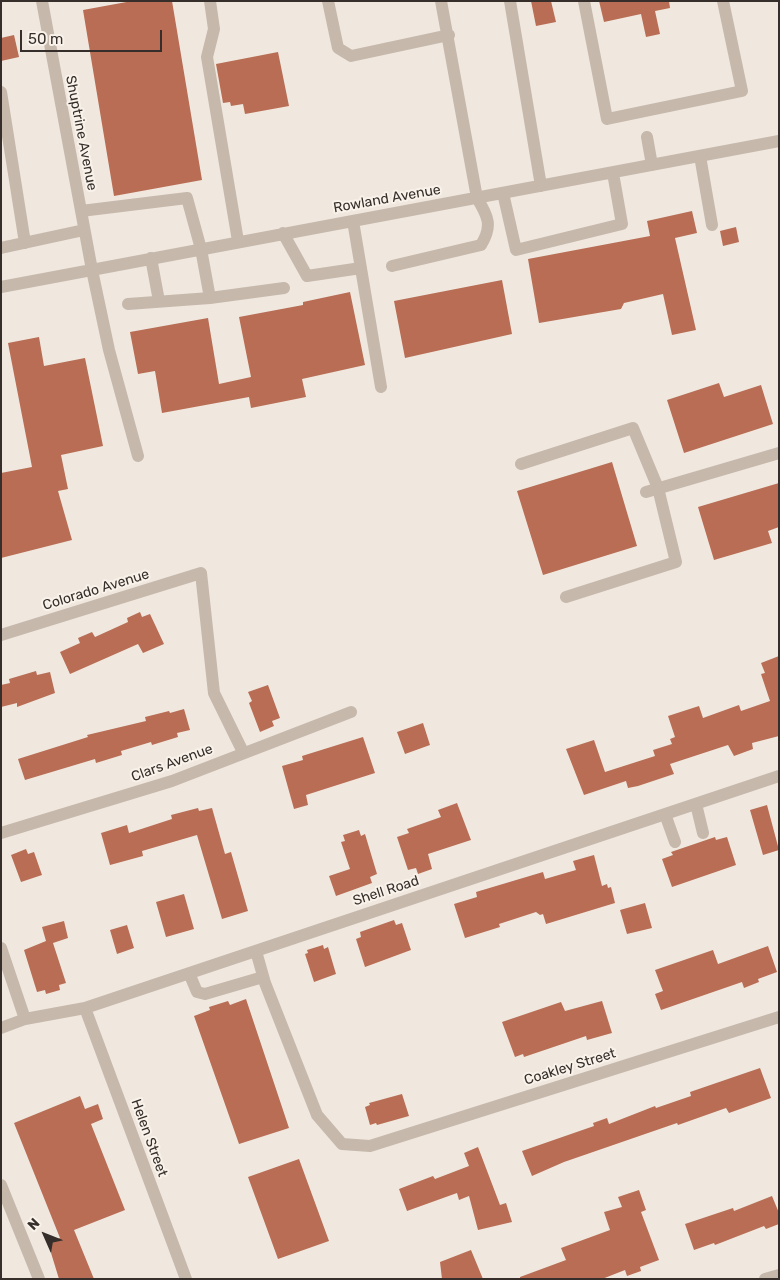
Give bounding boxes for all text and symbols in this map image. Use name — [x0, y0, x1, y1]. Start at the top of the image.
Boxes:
scale bar — [22, 20, 165, 52]
text: 50 m — [28, 30, 63, 48]
street label: Shuptrine Avenue — [62, 74, 100, 192]
street label: Rowland Avenue — [332, 181, 442, 217]
street label: Colorado Avenue — [41, 566, 151, 614]
street label: Clars Avenue — [129, 741, 215, 785]
street label: Shell Road — [351, 872, 421, 910]
street label: Coakley Street — [522, 1045, 618, 1089]
street label: Helen Street — [127, 1097, 171, 1179]
north arrow — [20, 1210, 70, 1260]
text: N — [24, 1215, 43, 1234]

